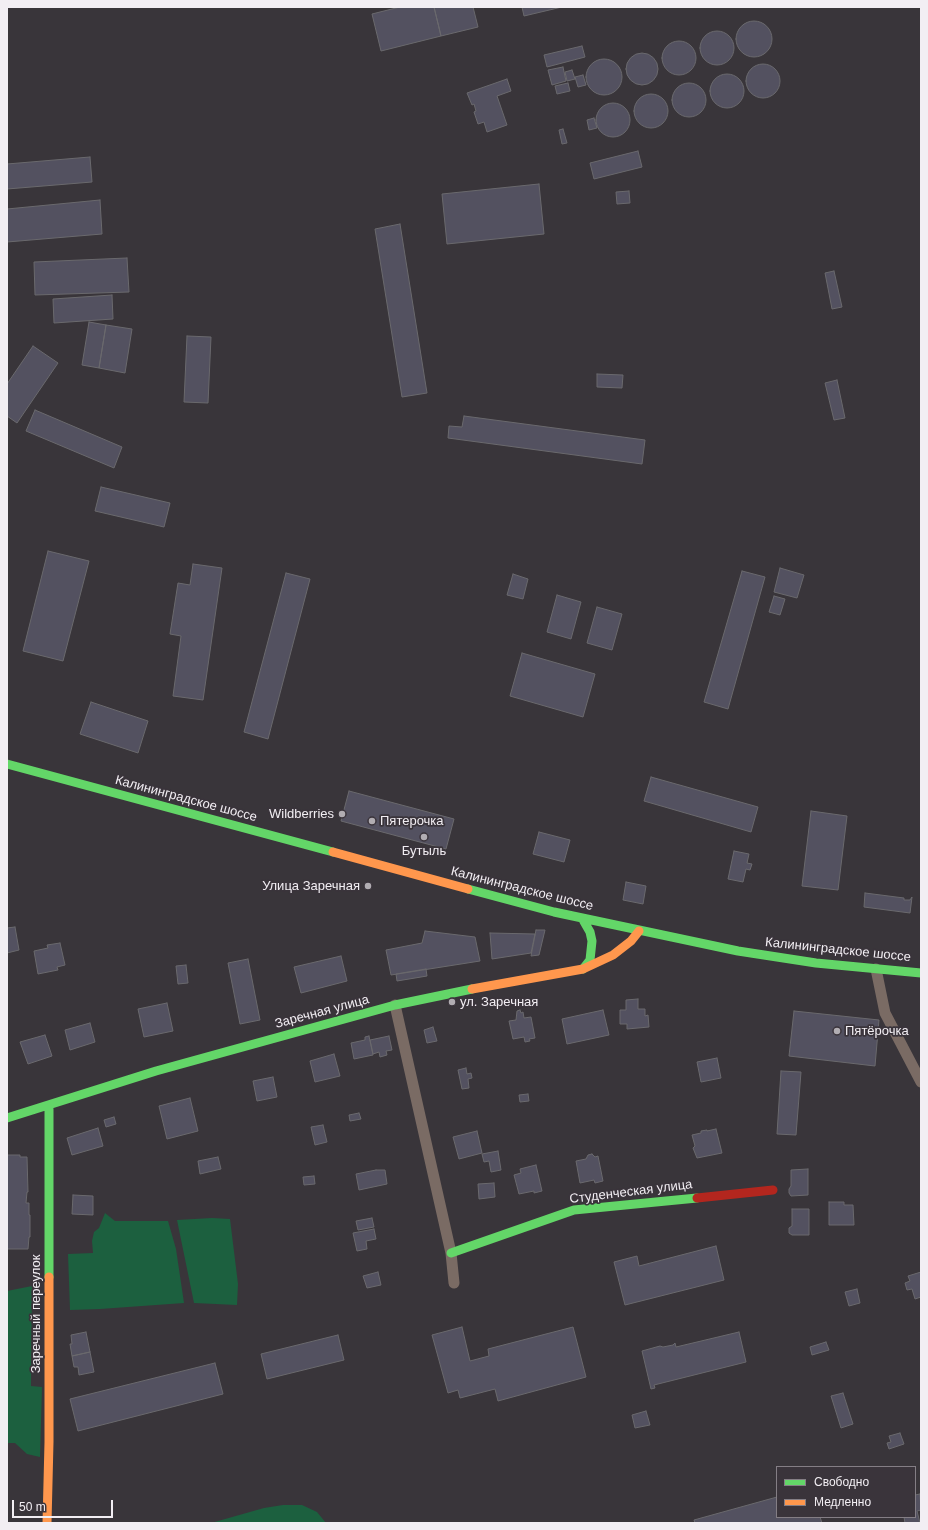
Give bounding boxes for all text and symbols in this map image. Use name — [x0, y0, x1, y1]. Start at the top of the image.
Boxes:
street label: Калининградское шоссе — [113, 773, 259, 825]
place label: Wildberries — [269, 806, 334, 822]
marker: Wildberries — [337, 809, 347, 819]
place label: Пятерочка — [380, 813, 444, 829]
marker: Пятерочка — [367, 816, 377, 826]
marker: Бутыль — [419, 832, 429, 842]
place label: Бутыль — [402, 843, 446, 859]
street label: Калининградское шоссе — [449, 864, 595, 914]
place label: Улица Заречная — [262, 878, 360, 894]
marker: Улица Заречная — [363, 881, 373, 891]
street label: Калининградское шоссе — [764, 935, 912, 965]
street label: Заречная улица — [273, 992, 371, 1032]
place label: ул. Заречная — [460, 994, 538, 1010]
marker: ул. Заречная — [447, 997, 457, 1007]
place label: Пятёрочка — [845, 1023, 909, 1039]
marker: Пятёрочка — [832, 1026, 842, 1036]
street label: Студенческая улица — [569, 1177, 693, 1207]
street label: Заречный переулок — [28, 1255, 44, 1373]
legend — [776, 1466, 916, 1518]
text: Свободно — [814, 1475, 869, 1489]
scale bar — [14, 1492, 115, 1518]
text: Медленно — [814, 1495, 871, 1509]
text: 50 m — [19, 1500, 46, 1514]

